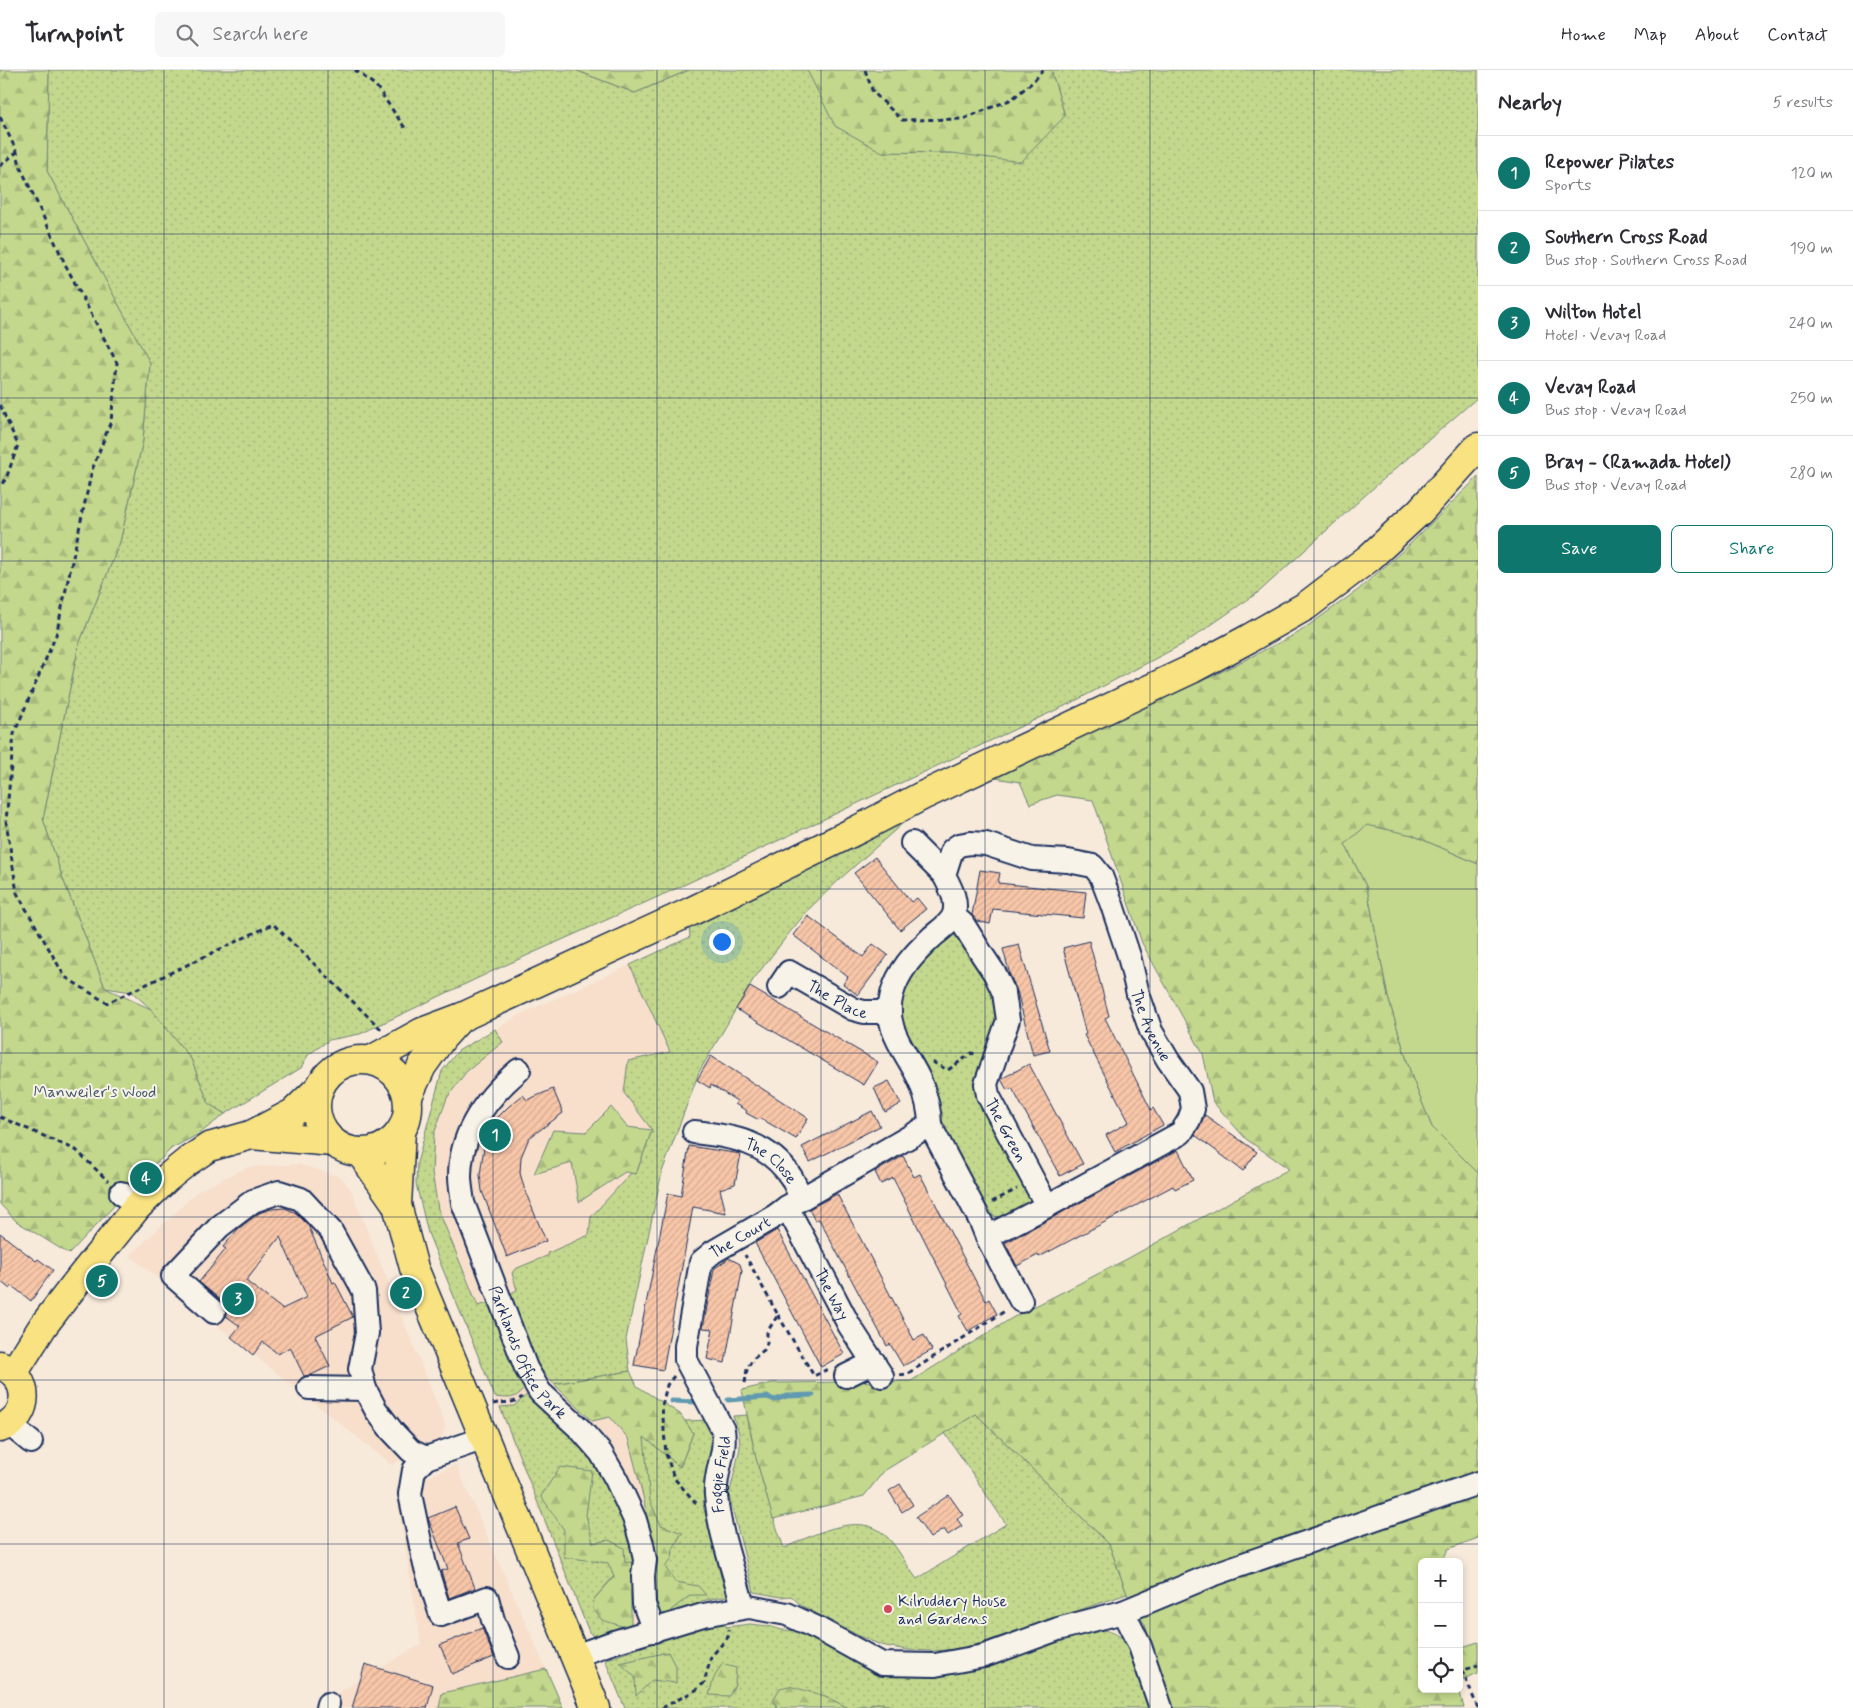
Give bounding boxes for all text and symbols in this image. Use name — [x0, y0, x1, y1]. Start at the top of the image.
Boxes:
search box — [155, 12, 505, 57]
text: Turnpoint — [25, 19, 125, 50]
icon: search — [173, 21, 201, 49]
text: Search here — [213, 22, 308, 47]
text: Home — [1561, 23, 1606, 47]
text: Map — [1634, 23, 1667, 47]
text: About — [1695, 23, 1739, 47]
text: Contact — [1767, 23, 1828, 47]
text: Nearby — [1498, 89, 1562, 117]
text: 5 results — [1773, 92, 1833, 113]
text: Repower Pilates — [1545, 150, 1674, 175]
text: 1 — [1510, 163, 1518, 184]
text: 120 m — [1791, 163, 1833, 184]
text: Sports — [1545, 175, 1591, 196]
text: Southern Cross Road — [1545, 225, 1707, 250]
text: 2 — [1510, 238, 1518, 259]
text: 190 m — [1790, 238, 1833, 259]
text: Bus stop · Southern Cross Road — [1545, 250, 1747, 271]
text: Wilton Hotel — [1545, 300, 1642, 325]
text: 3 — [1510, 313, 1518, 334]
text: 240 m — [1789, 313, 1833, 334]
text: Hotel · Vevay Road — [1545, 325, 1666, 346]
text: Vevay Road — [1545, 375, 1636, 400]
text: 4 — [1509, 388, 1519, 409]
text: 250 m — [1790, 388, 1833, 409]
text: Bus stop · Vevay Road — [1545, 400, 1687, 421]
text: Bray - (Ramada Hotel) — [1545, 450, 1730, 475]
text: 5 — [1509, 463, 1519, 484]
text: 280 m — [1790, 463, 1833, 484]
text: Bus stop · Vevay Road — [1545, 475, 1687, 496]
button: Save — [1498, 525, 1661, 573]
button: Share — [1671, 525, 1833, 573]
your location — [709, 929, 735, 955]
street label: The Place — [803, 976, 870, 1025]
street label: The Avenue — [1125, 987, 1175, 1065]
park label: Manweiler's Wood — [34, 1082, 156, 1103]
street label: The Green — [979, 1095, 1031, 1166]
pin: 1 — [479, 1116, 511, 1154]
street label: The Close — [741, 1134, 802, 1188]
pin: 4 — [130, 1159, 162, 1197]
street label: The Court — [706, 1212, 775, 1264]
pin: 5 — [86, 1262, 118, 1300]
street label: The Way — [809, 1265, 854, 1324]
pin: 2 — [390, 1274, 422, 1312]
pin: 3 — [222, 1280, 254, 1318]
street label: Parklands Office Park — [484, 1283, 571, 1424]
street label: Foggie Field — [707, 1436, 736, 1515]
map controls — [1418, 1558, 1463, 1693]
button: + — [1418, 1558, 1463, 1603]
place label: Kilruddery House and Gardens — [898, 1591, 1008, 1630]
marker: Kilruddery House and Gardens — [882, 1603, 894, 1615]
button: − — [1418, 1603, 1463, 1648]
button: locate — [1418, 1648, 1463, 1693]

